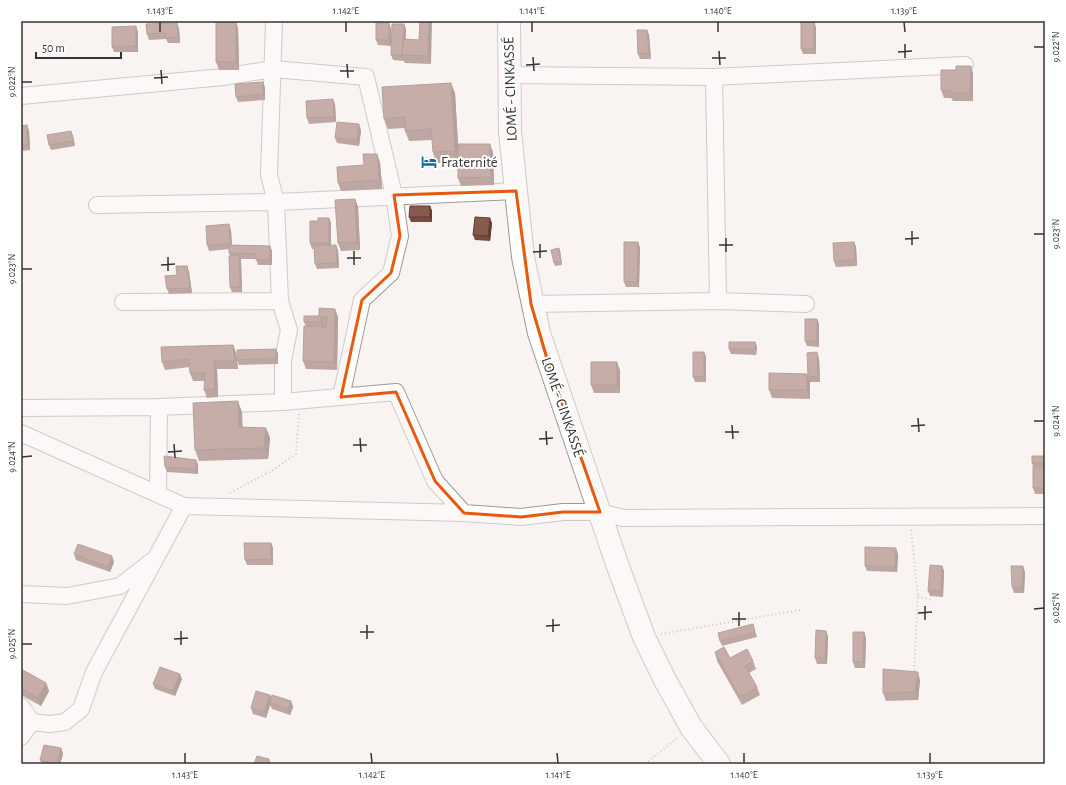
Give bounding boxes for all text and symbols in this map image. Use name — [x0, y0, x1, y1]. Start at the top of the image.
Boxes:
text: 1.143°E — [147, 6, 173, 16]
text: 1.142°E — [333, 6, 359, 16]
text: 1.141°E — [519, 6, 545, 16]
text: 1.140°E — [704, 6, 732, 16]
text: 1.139°E — [891, 6, 917, 16]
text: 9.022°N — [1051, 31, 1061, 63]
scale bar — [36, 34, 121, 60]
street label: LOMÉ - CINKASSÉ — [499, 37, 520, 141]
text: 50 m — [42, 42, 65, 54]
text: 9.022°N — [7, 66, 17, 98]
hotel icon: Fraternité — [420, 153, 438, 171]
place label: Fraternité — [441, 155, 498, 170]
text: 9.023°N — [1051, 219, 1061, 249]
text: 9.023°N — [7, 254, 17, 284]
street label: LOMÉ - CINKASSÉ — [538, 355, 588, 459]
text: 9.024°N — [1051, 405, 1061, 437]
text: 9.024°N — [7, 441, 17, 473]
text: 9.025°N — [1051, 593, 1061, 623]
text: 9.025°N — [7, 629, 17, 659]
text: 1.143°E — [172, 770, 198, 780]
text: 1.142°E — [359, 770, 385, 780]
text: 1.141°E — [545, 770, 571, 780]
text: 1.140°E — [730, 770, 758, 780]
text: 1.139°E — [917, 770, 943, 780]

